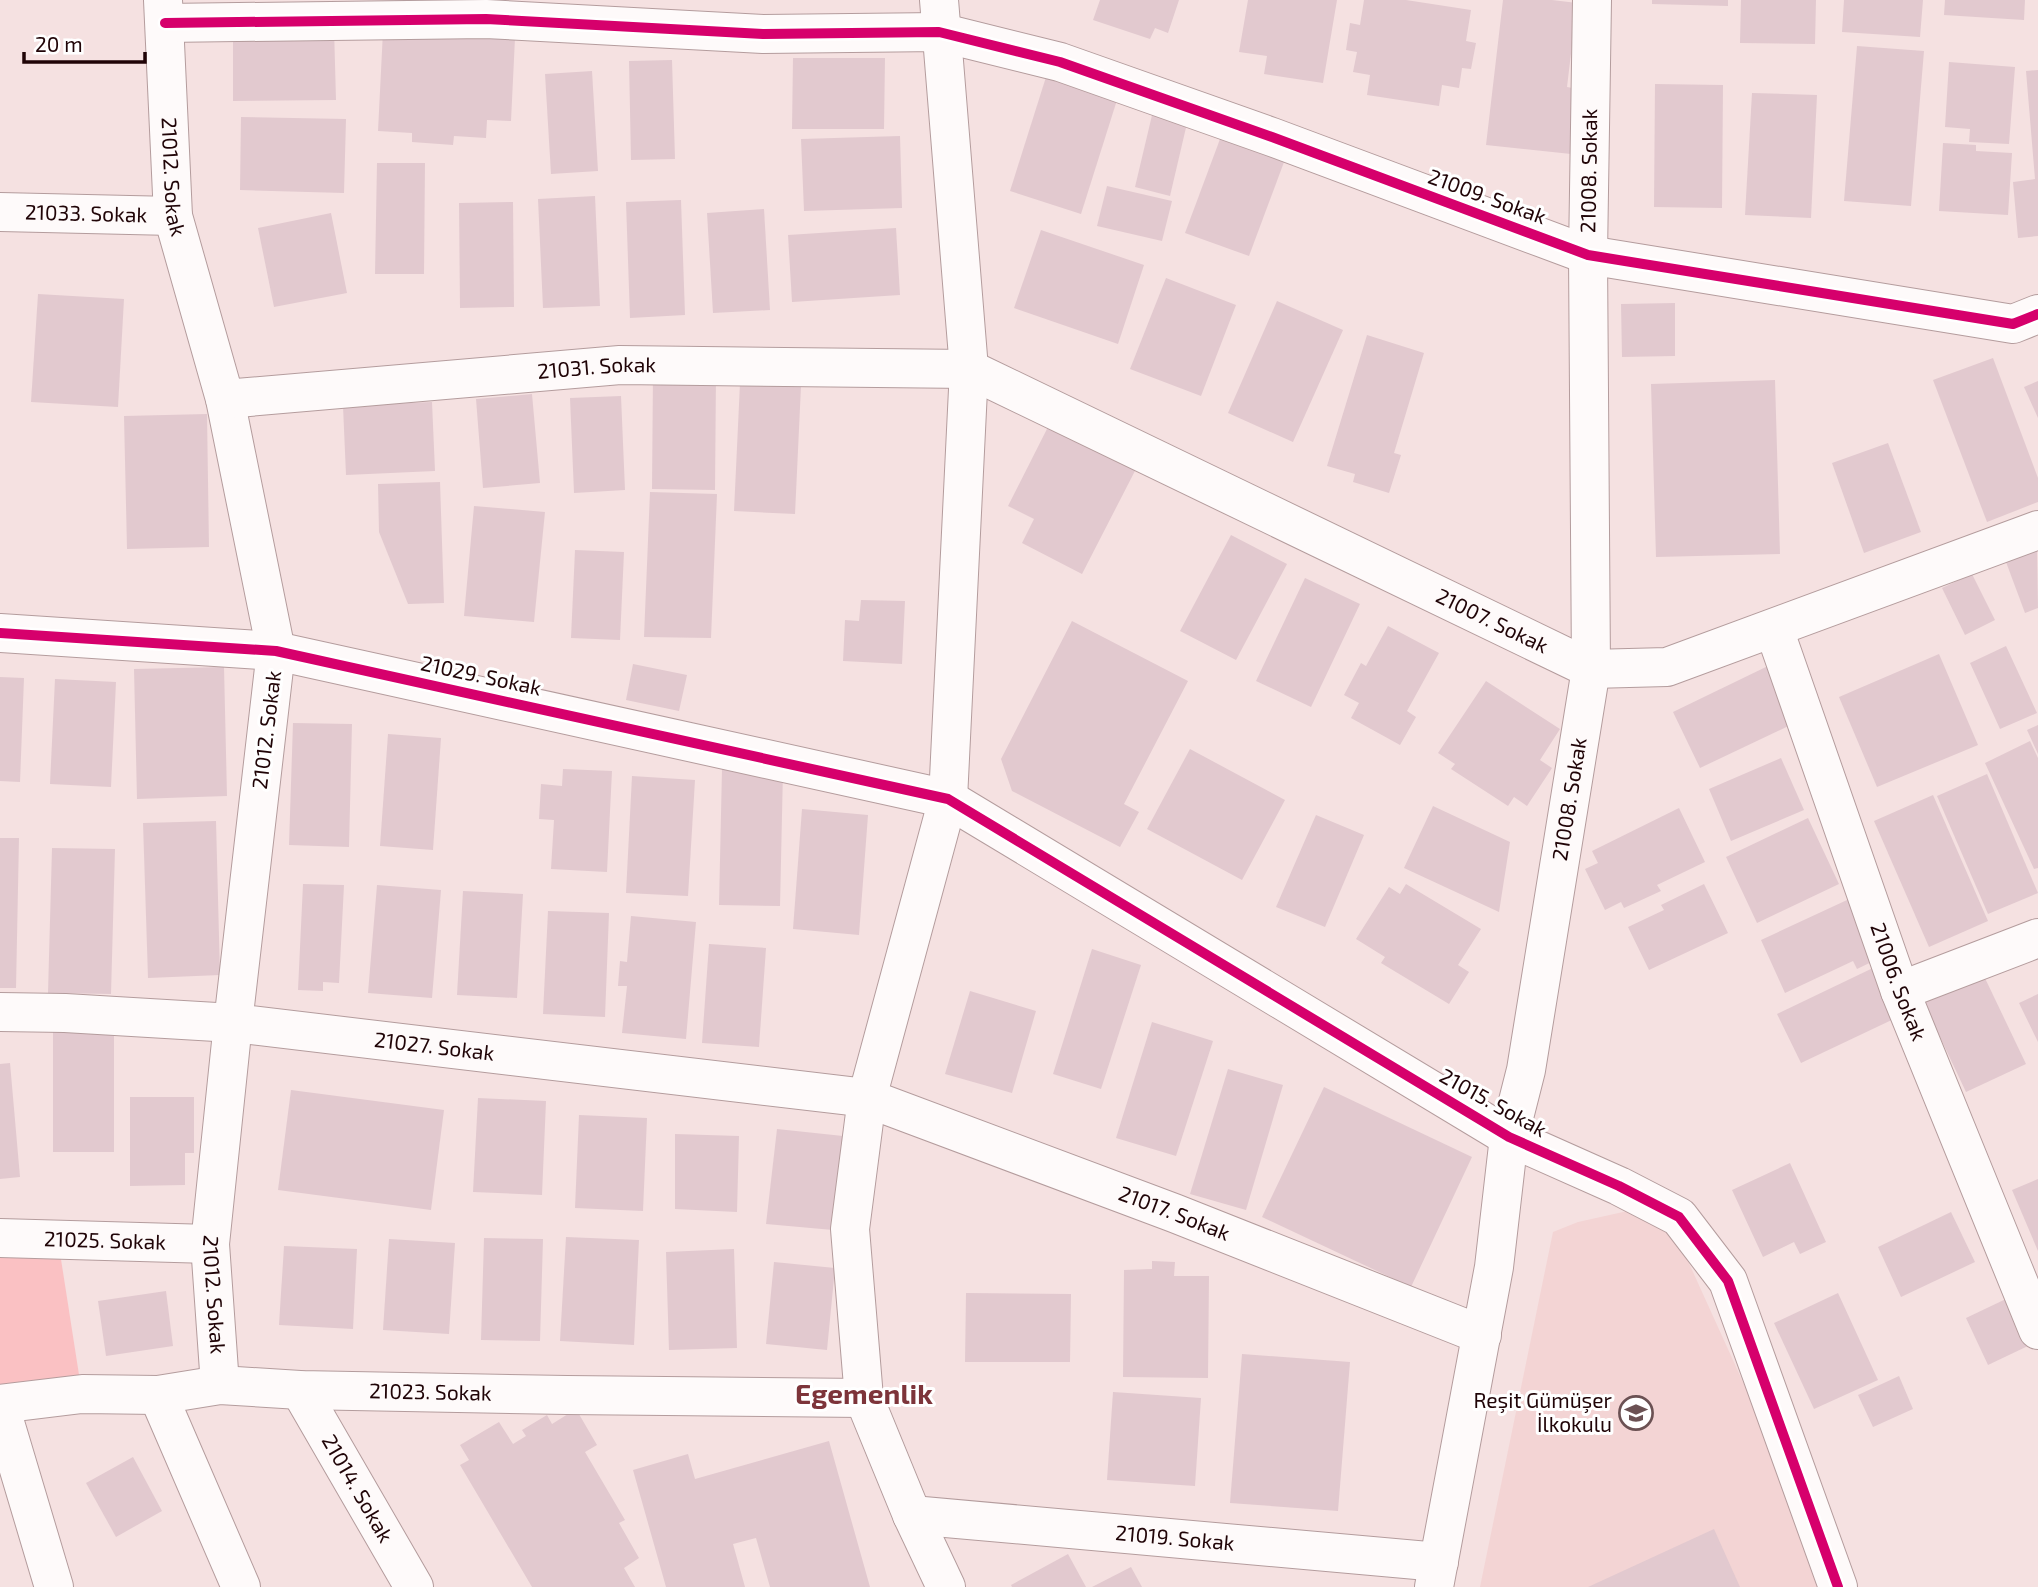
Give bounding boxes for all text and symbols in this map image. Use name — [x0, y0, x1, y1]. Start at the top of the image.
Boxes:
scale bar — [24, 21, 145, 65]
text: 20 m — [35, 31, 83, 56]
street label: 21008. Sokak — [1574, 108, 1601, 233]
street label: 21012. Sokak — [157, 117, 192, 239]
street label: 21009. Sokak — [1425, 163, 1550, 229]
street label: 21033. Sokak — [25, 199, 148, 226]
street label: 21031. Sokak — [536, 351, 657, 383]
street label: 21007. Sokak — [1432, 582, 1553, 658]
street label: 21029. Sokak — [419, 650, 544, 700]
street label: 21012. Sokak — [246, 669, 285, 790]
street label: 21008. Sokak — [1546, 735, 1591, 862]
street label: 21006. Sokak — [1866, 919, 1933, 1044]
street label: 21027. Sokak — [373, 1026, 496, 1065]
street label: 21015. Sokak — [1436, 1062, 1552, 1142]
street label: 21017. Sokak — [1116, 1179, 1234, 1245]
street label: 21025. Sokak — [44, 1225, 167, 1254]
street label: 21012. Sokak — [199, 1234, 232, 1355]
district label: Egemenlik — [795, 1376, 933, 1410]
street label: 21023. Sokak — [369, 1377, 492, 1405]
place label: Reşit Gümüşer İlkokulu — [1473, 1387, 1613, 1436]
school or university icon: Reşit Gümüşer İlkokulu — [1617, 1394, 1655, 1432]
street label: 21014. Sokak — [317, 1430, 399, 1546]
street label: 21019. Sokak — [1115, 1519, 1236, 1555]

